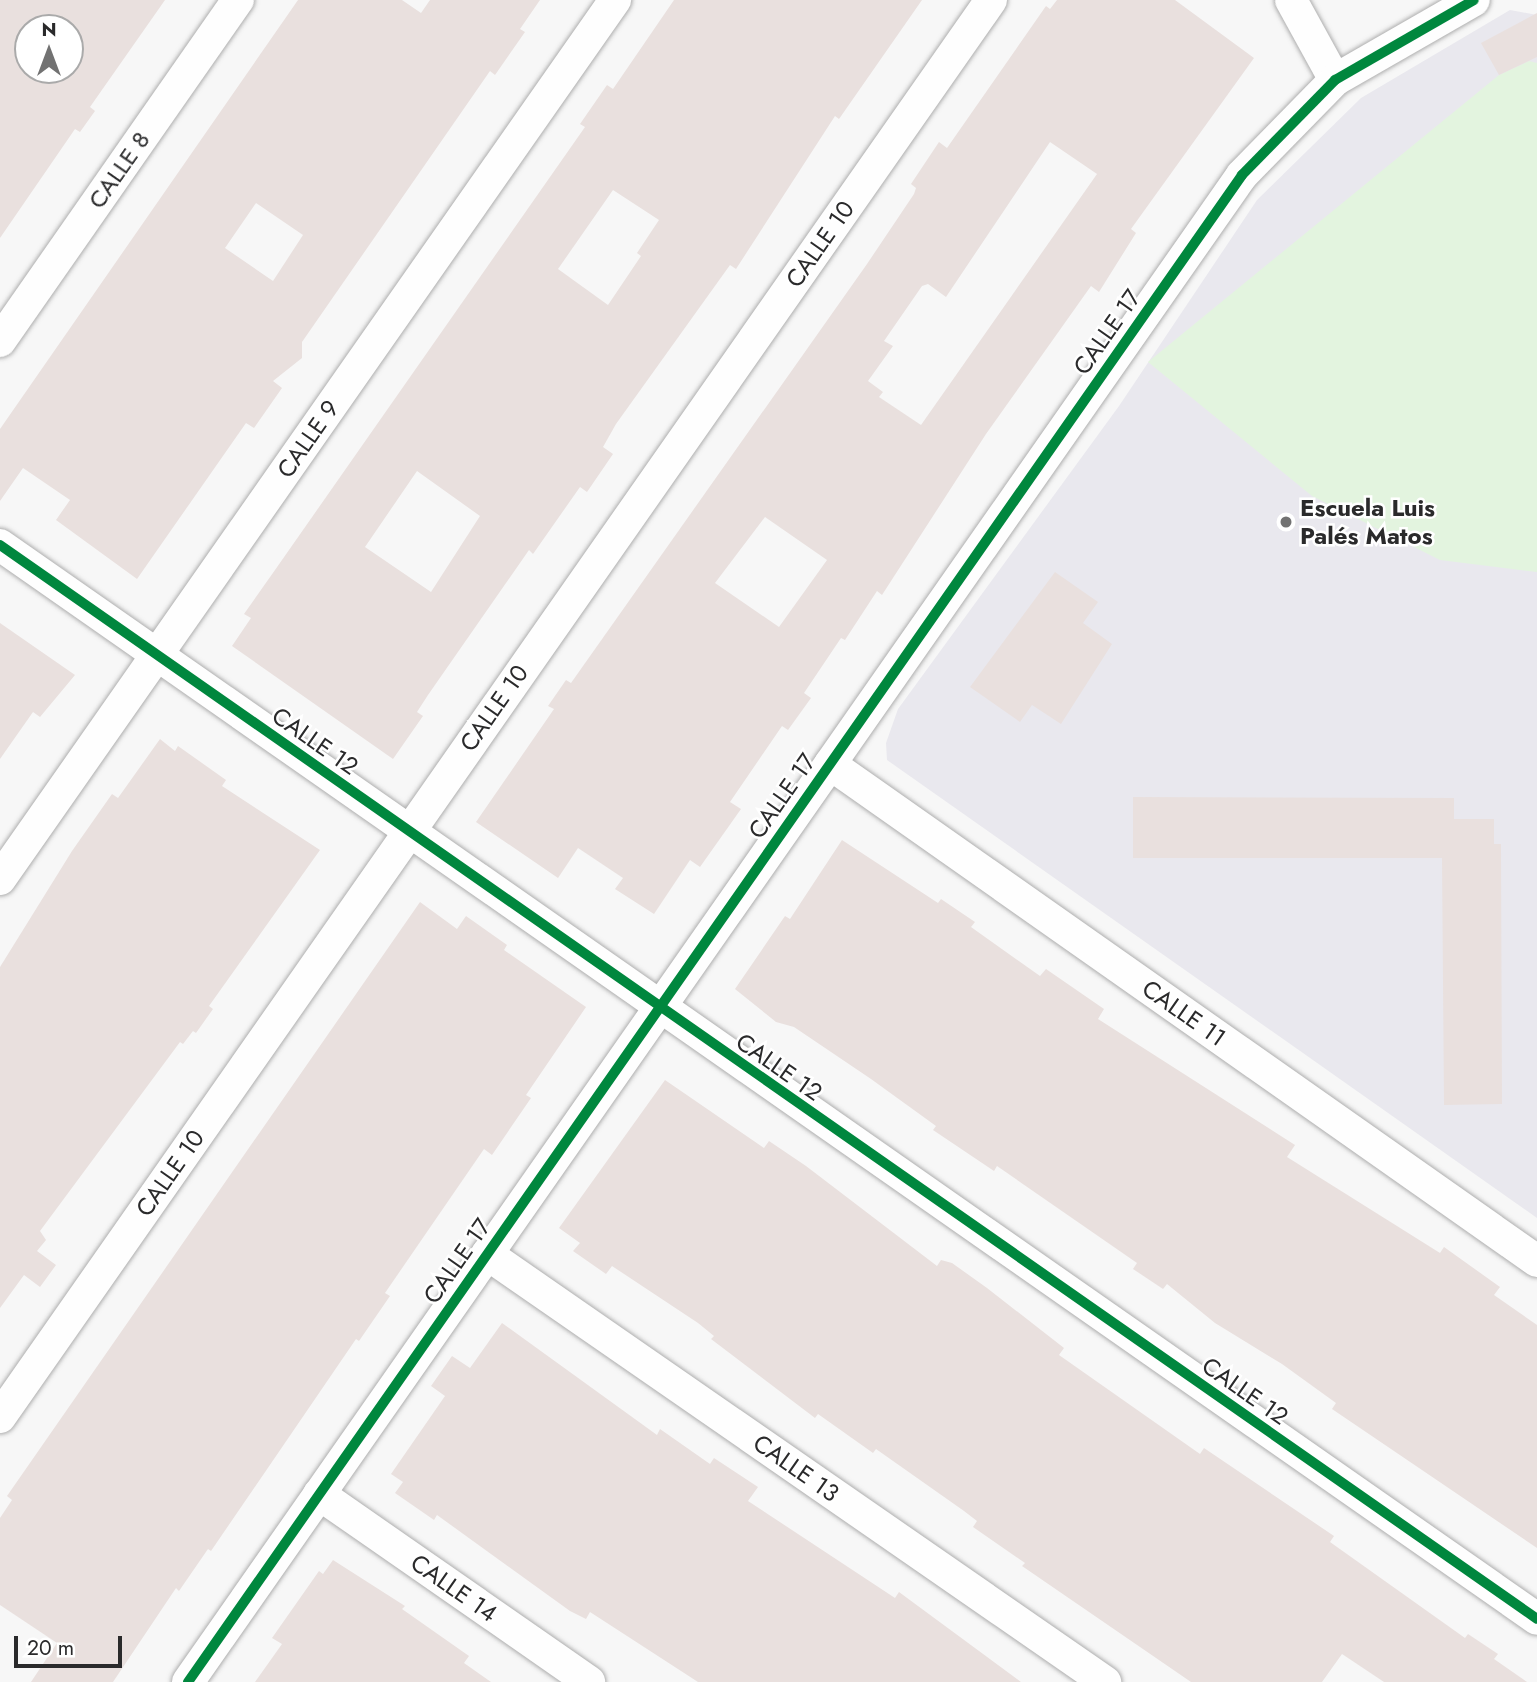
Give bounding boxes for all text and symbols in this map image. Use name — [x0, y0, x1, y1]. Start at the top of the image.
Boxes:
north arrow — [14, 14, 84, 84]
text: N — [41, 16, 57, 43]
street label: CALLE 8 — [82, 126, 156, 214]
street label: CALLE 10 — [780, 195, 860, 293]
street label: CALLE 17 — [1067, 284, 1147, 380]
street label: CALLE 9 — [271, 395, 345, 483]
place label: Escuela Luis Palés Matos — [1300, 494, 1435, 550]
marker: Escuela Luis Palés Matos — [1278, 514, 1294, 530]
street label: CALLE 10 — [454, 659, 534, 757]
street label: CALLE 12 — [266, 701, 364, 781]
street label: CALLE 17 — [742, 748, 822, 844]
street label: CALLE 11 — [1137, 974, 1231, 1052]
street label: CALLE 12 — [730, 1027, 828, 1107]
street label: CALLE 10 — [130, 1124, 210, 1222]
street label: CALLE 17 — [417, 1213, 497, 1309]
street label: CALLE 12 — [1196, 1351, 1294, 1431]
street label: CALLE 13 — [748, 1428, 844, 1508]
street label: CALLE 14 — [405, 1548, 503, 1628]
scale bar — [18, 1622, 126, 1666]
text: 20 m — [27, 1633, 74, 1663]

